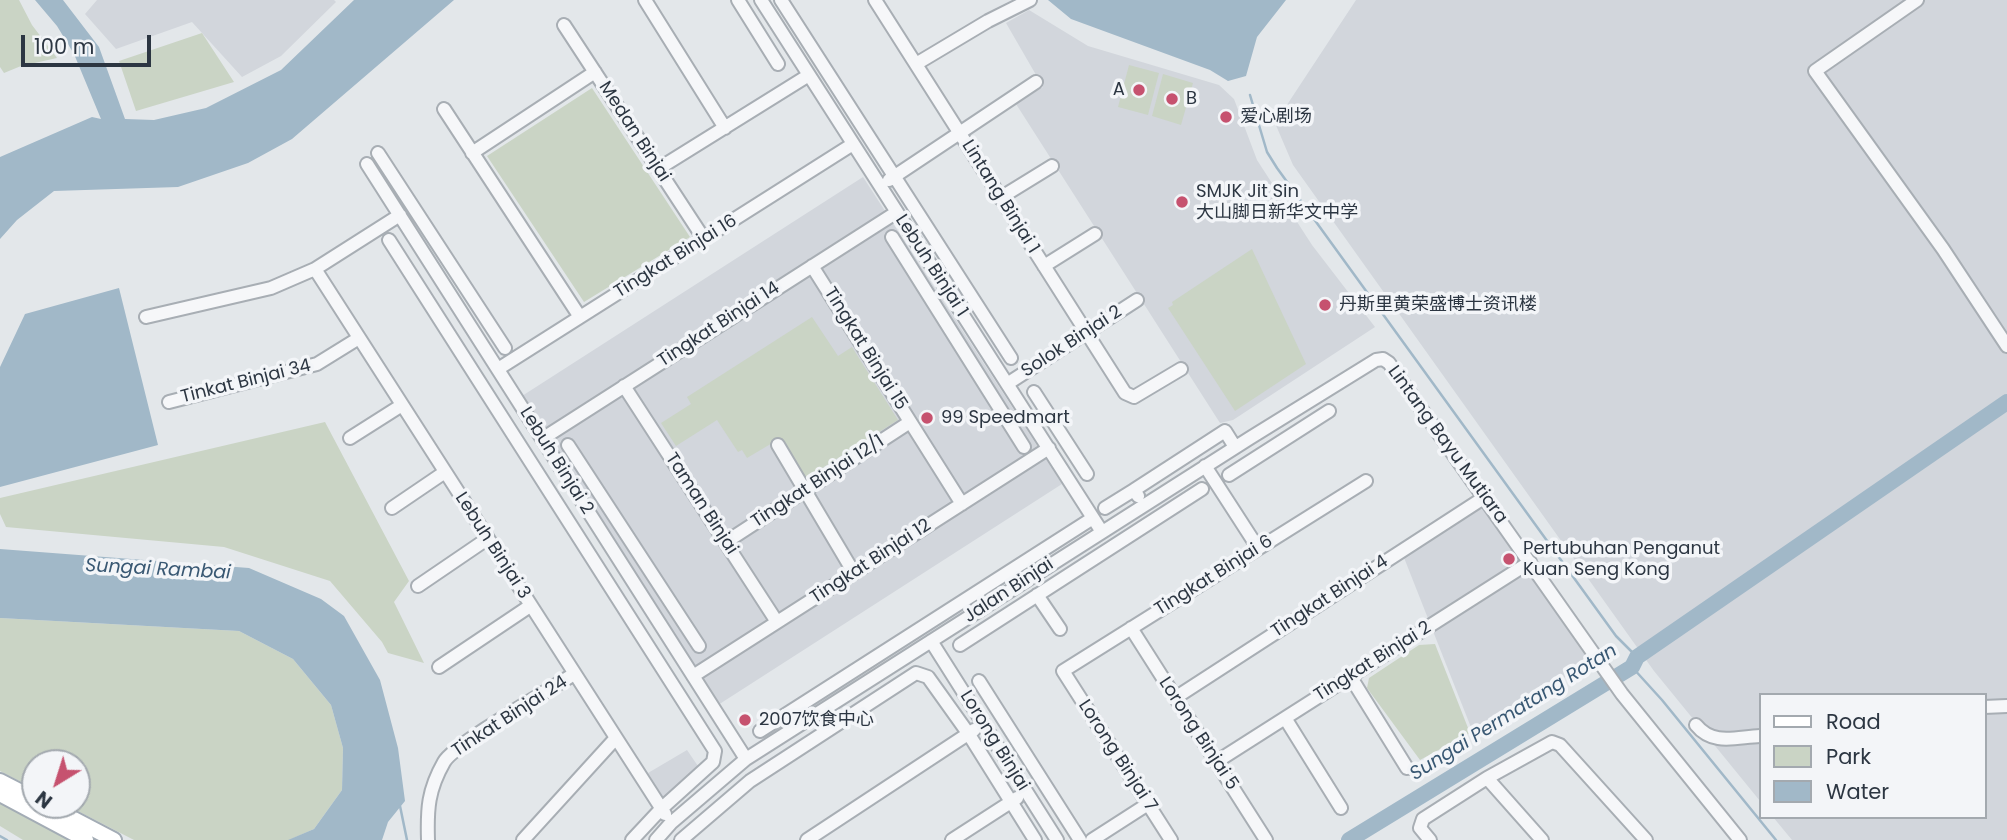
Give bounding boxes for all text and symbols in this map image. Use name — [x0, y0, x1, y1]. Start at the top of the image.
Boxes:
scale bar — [24, 21, 154, 65]
text: 100 m — [34, 32, 94, 61]
street label: Medan Binjai — [594, 78, 674, 186]
place label: A — [1113, 79, 1125, 101]
marker: A — [1131, 82, 1147, 98]
place label: B — [1186, 88, 1197, 110]
marker: B — [1164, 91, 1180, 107]
place label: 爱心剧场 — [1240, 106, 1312, 128]
marker: 爱心剧场 — [1218, 109, 1234, 125]
street label: Lintang Binjai 1 — [957, 136, 1043, 258]
place label: SMJK Jit Sin 大山脚日新华文中学 — [1196, 181, 1358, 224]
marker: SMJK Jit Sin 大山脚日新华文中学 — [1174, 194, 1190, 210]
street label: Tingkat Binjai 16 — [611, 211, 741, 303]
street label: Lebuh Binjai 1 — [890, 211, 972, 321]
street label: Tingkat Binjai 14 — [654, 278, 784, 372]
street label: Tingkat Binjai 15 — [819, 284, 911, 414]
place label: 丹斯里黄荣盛博士资讯楼 — [1339, 294, 1537, 316]
marker: 丹斯里黄荣盛博士资讯楼 — [1317, 297, 1333, 313]
street label: Solok Binjai 2 — [1018, 302, 1126, 382]
street label: Tinkat Binjai 34 — [179, 355, 313, 409]
street label: Lintang Bayu Mutiara — [1383, 362, 1511, 528]
street label: Lebuh Binjai 2 — [514, 403, 598, 519]
place label: 99 Speedmart — [941, 407, 1070, 429]
marker: 99 Speedmart — [919, 410, 935, 426]
street label: Tingkat Binjai 12/1 — [748, 431, 888, 533]
street label: Taman Binjai — [660, 449, 742, 559]
street label: Lebuh Binjai 3 — [450, 489, 534, 603]
street label: Tingkat Binjai 12 — [807, 515, 935, 609]
street label: Tingkat Binjai 6 — [1151, 531, 1277, 621]
place label: Pertubuhan Penganut Kuan Seng Kong — [1523, 538, 1720, 580]
street label: Tingkat Binjai 4 — [1268, 551, 1392, 643]
marker: Pertubuhan Penganut Kuan Seng Kong — [1501, 551, 1517, 567]
street label: Jalan Binjai — [960, 554, 1058, 628]
water label: Sungai Rambai — [85, 555, 231, 585]
street label: Tingkat Binjai 2 — [1311, 617, 1435, 707]
water label: Sungai Permatang Rotan — [1406, 640, 1622, 786]
street label: Tinkat Binjai 24 — [448, 672, 572, 762]
street label: Lorong Binjai 5 — [1153, 674, 1243, 794]
street label: Lorong Binjai — [955, 687, 1033, 795]
legend — [1758, 693, 1986, 819]
street label: Lorong Binjai 7 — [1073, 696, 1161, 816]
text: Road — [1826, 707, 1881, 736]
place label: 2007饮食中心 — [759, 709, 874, 731]
marker: 2007饮食中心 — [737, 712, 753, 728]
text: Park — [1826, 742, 1871, 771]
north arrow — [21, 749, 91, 819]
text: Water — [1826, 777, 1889, 806]
text: N — [30, 784, 58, 814]

